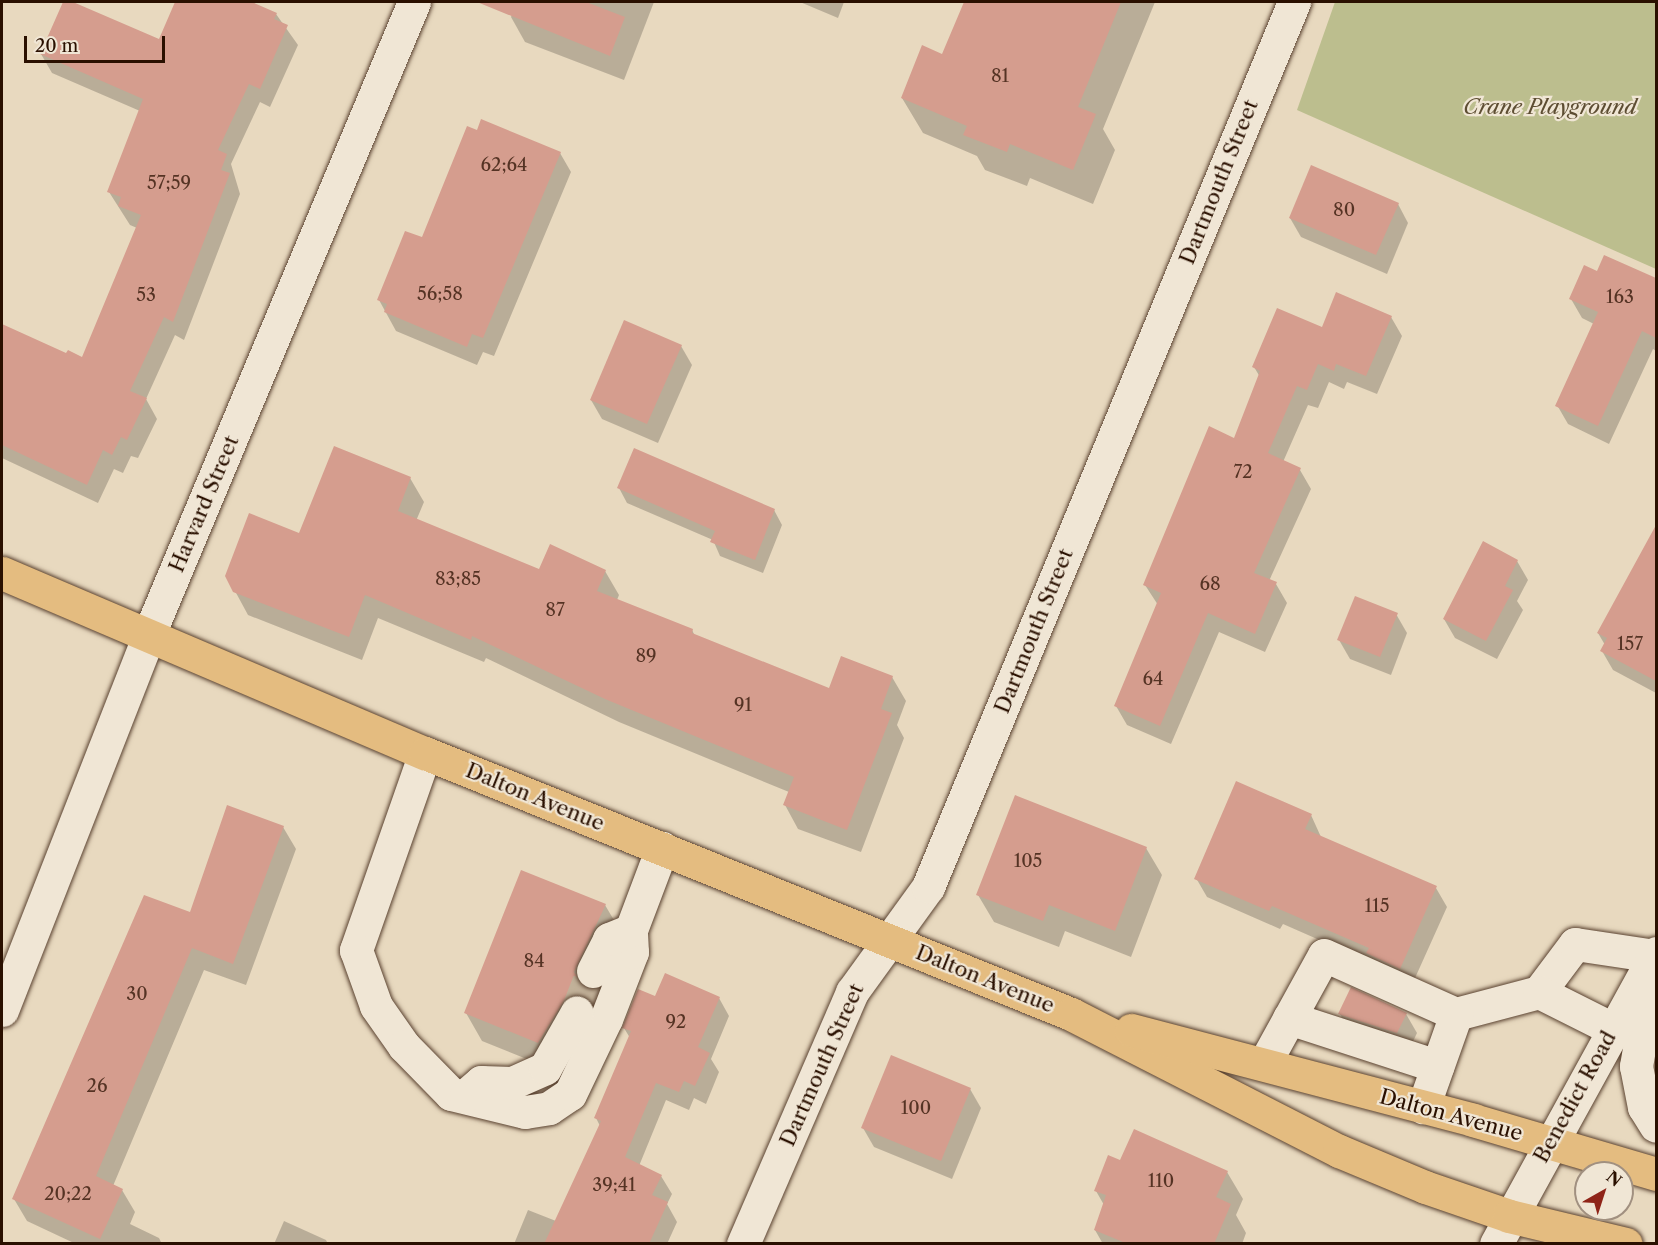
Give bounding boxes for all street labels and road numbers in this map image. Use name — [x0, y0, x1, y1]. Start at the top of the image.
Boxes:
street label: Dartmouth Street — [1174, 96, 1264, 268]
street label: Harvard Street — [164, 432, 244, 576]
street label: Dartmouth Street — [989, 545, 1079, 717]
street label: Dalton Avenue — [462, 758, 608, 836]
street label: Dalton Avenue — [912, 940, 1058, 1018]
street label: Dartmouth Street — [775, 980, 869, 1150]
street label: Benedict Road — [1528, 1027, 1622, 1167]
street label: Dalton Avenue — [1376, 1084, 1526, 1146]

